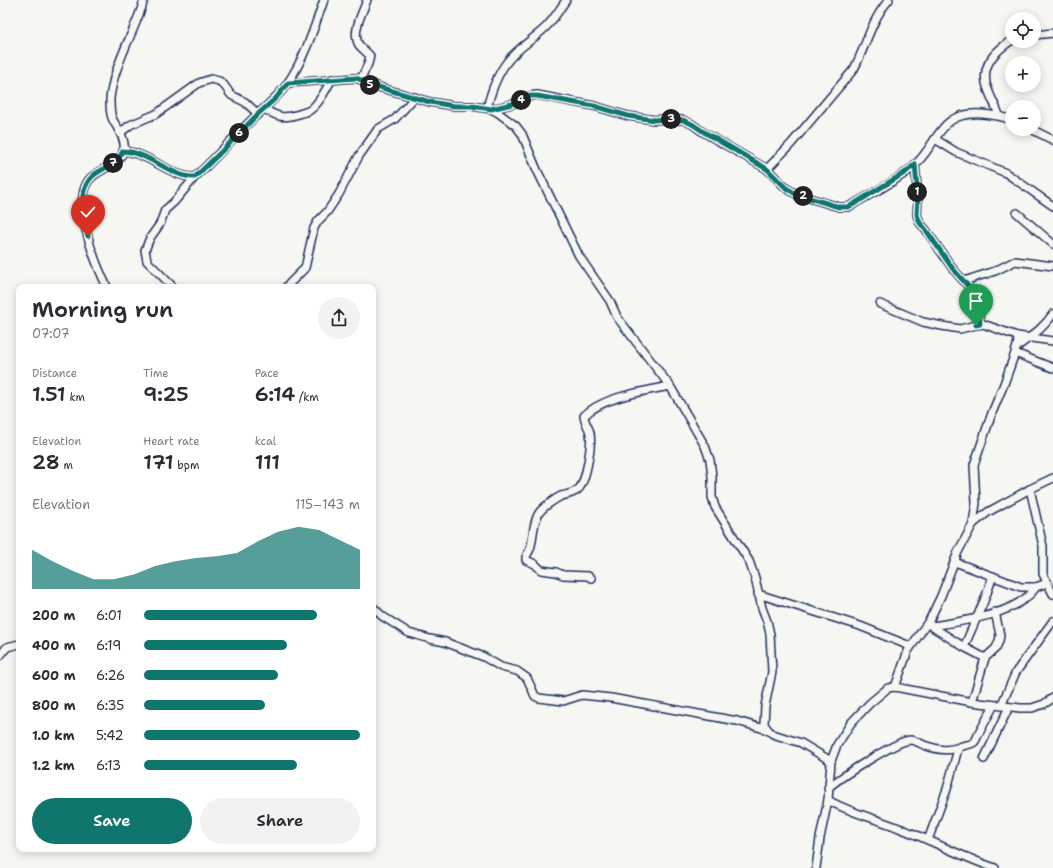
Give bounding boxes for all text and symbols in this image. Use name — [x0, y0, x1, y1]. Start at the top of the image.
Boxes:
map controls — [1005, 12, 1041, 136]
button: locate — [1005, 12, 1041, 48]
button: + — [1005, 56, 1041, 92]
pin: 5 — [360, 75, 380, 95]
text: 5 — [367, 77, 373, 92]
pin: 4 — [511, 90, 531, 110]
text: 4 — [517, 92, 525, 107]
button: − — [1005, 100, 1041, 136]
pin: 3 — [661, 109, 681, 129]
text: 3 — [667, 111, 675, 126]
pin: 6 — [229, 123, 249, 143]
text: 6 — [235, 125, 243, 140]
pin: 7 — [103, 153, 123, 173]
text: 7 — [109, 155, 117, 170]
pin: 1 — [907, 182, 927, 202]
text: 1 — [914, 184, 920, 199]
pin: 2 — [793, 186, 813, 206]
text: 2 — [799, 188, 807, 203]
pin — [71, 195, 105, 236]
icon: check — [77, 201, 99, 223]
pin — [959, 284, 993, 325]
icon: arrive — [965, 290, 987, 312]
text: Morning run — [32, 295, 173, 324]
button: share — [318, 297, 360, 339]
text: 07:07 — [32, 325, 70, 342]
text: Distance — [32, 366, 77, 381]
text: Time — [143, 366, 169, 381]
text: Pace — [255, 366, 279, 381]
text: 1.51 — [32, 381, 66, 407]
text: 9:25 — [143, 381, 189, 407]
text: 6:14 — [255, 381, 295, 407]
text: km — [66, 390, 85, 405]
text: /km — [295, 390, 319, 405]
text: Elevation — [32, 434, 81, 449]
text: Heart rate — [143, 434, 199, 449]
text: kcal — [255, 434, 276, 449]
text: 28 — [32, 449, 60, 475]
text: 171 — [143, 449, 174, 475]
text: 111 — [255, 449, 280, 475]
text: m — [60, 458, 73, 473]
text: bpm — [174, 458, 200, 473]
text: Elevation — [32, 496, 90, 513]
text: 115–143 m — [295, 496, 360, 513]
text: 200 m — [32, 607, 75, 624]
text: 6:01 — [96, 607, 122, 624]
text: 400 m — [32, 637, 76, 654]
text: 6:19 — [96, 637, 121, 654]
text: 600 m — [32, 667, 76, 684]
text: 6:26 — [96, 667, 125, 684]
text: 800 m — [32, 697, 76, 714]
text: 6:35 — [96, 697, 124, 714]
text: 1.0 km — [32, 727, 74, 744]
text: 5:42 — [96, 727, 124, 744]
text: 1.2 km — [32, 757, 75, 774]
text: 6:13 — [96, 757, 121, 774]
button: Save — [32, 798, 192, 844]
button: Share — [200, 798, 360, 844]

